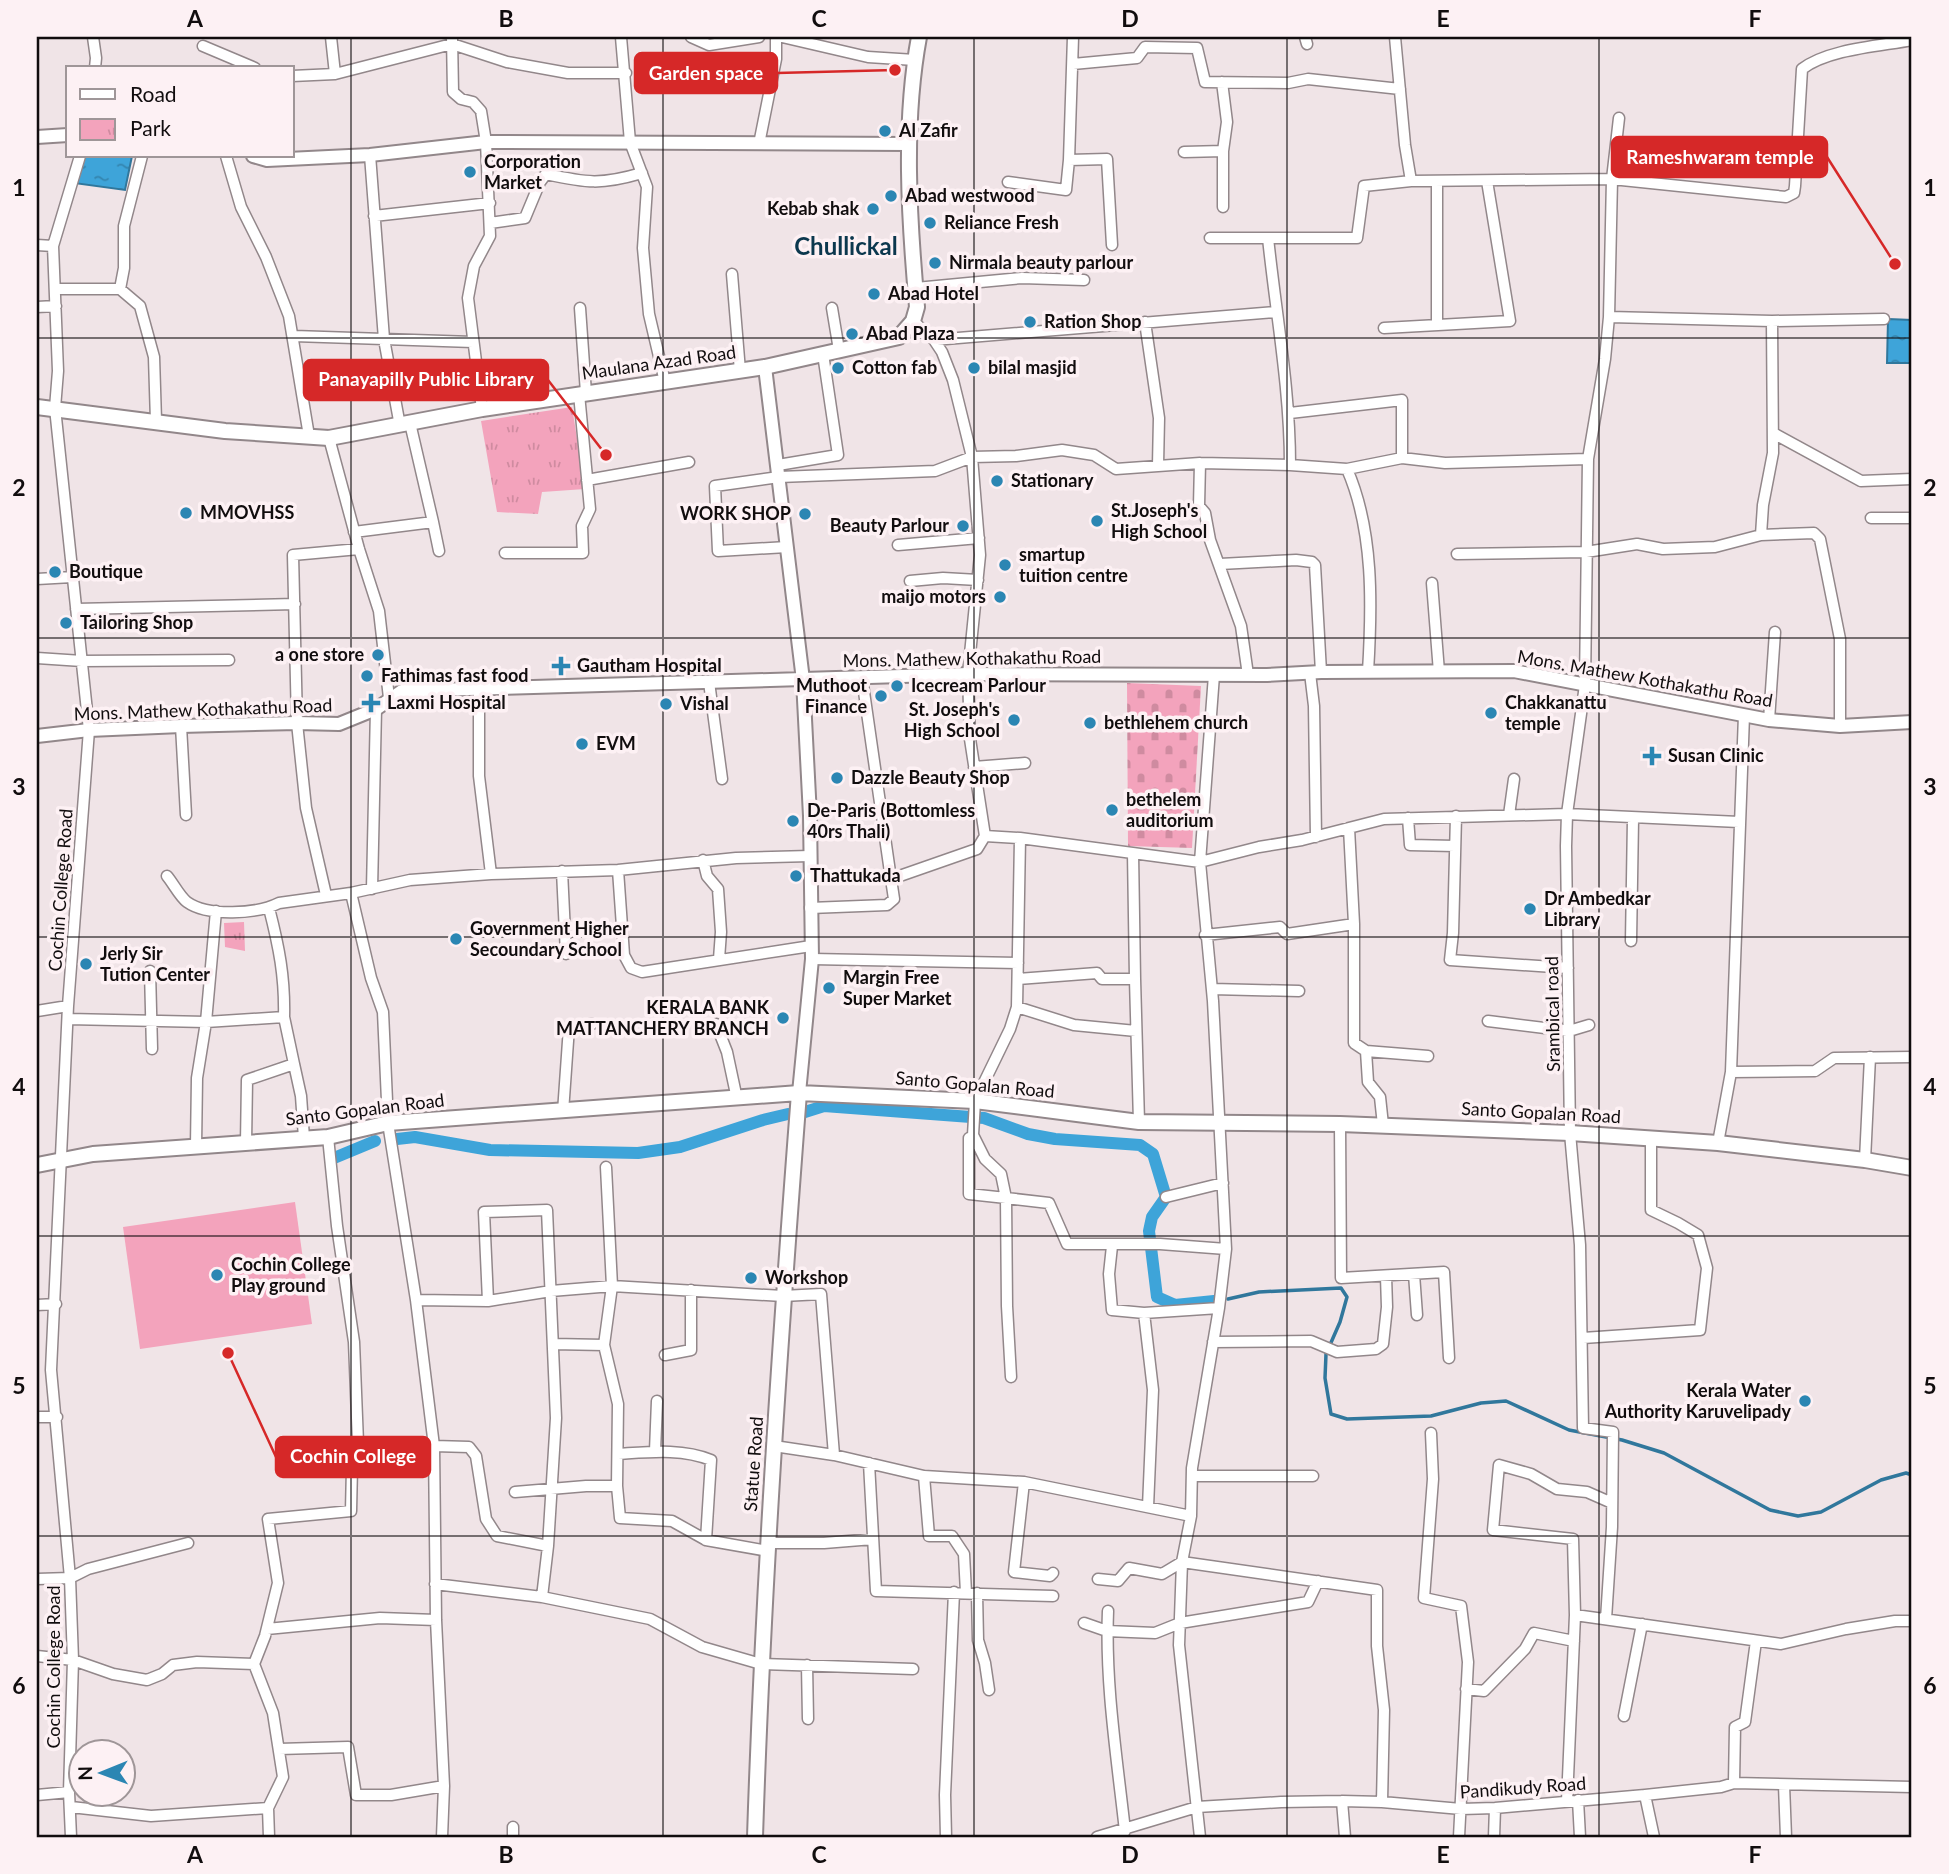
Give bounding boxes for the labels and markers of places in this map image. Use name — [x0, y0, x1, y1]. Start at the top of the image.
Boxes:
callout: Garden space — [635, 53, 777, 93]
place label: Al Zafir — [898, 119, 958, 141]
marker: Al Zafir — [877, 123, 893, 139]
callout: Rameshwaram temple — [1612, 137, 1827, 177]
place label: Corporation Market — [484, 150, 581, 193]
marker: Corporation Market — [462, 164, 478, 180]
place label: Abad westwood — [904, 184, 1035, 206]
marker: Abad westwood — [883, 188, 899, 204]
place label: Kebab shak — [767, 197, 859, 219]
marker: Kebab shak — [865, 201, 881, 217]
place label: Reliance Fresh — [944, 211, 1059, 233]
marker: Reliance Fresh — [922, 215, 938, 231]
place label: Nirmala beauty parlour — [949, 251, 1133, 273]
marker: Nirmala beauty parlour — [927, 255, 943, 271]
place label: Abad Hotel — [887, 282, 979, 304]
marker: Abad Hotel — [866, 286, 882, 302]
place label: Ration Shop — [1044, 310, 1141, 332]
marker: Ration Shop — [1022, 314, 1038, 330]
place label: Abad Plaza — [865, 322, 955, 344]
marker: Abad Plaza — [844, 326, 860, 342]
place label: Cotton fab — [852, 356, 937, 378]
place label: bilal masjid — [988, 356, 1077, 378]
callout: Panayapilly Public Library — [304, 360, 548, 400]
marker: Cotton fab — [830, 360, 846, 376]
marker: bilal masjid — [966, 360, 982, 376]
place label: Stationary — [1011, 469, 1094, 491]
marker: Stationary — [989, 473, 1005, 489]
place label: St.Joseph's High School — [1111, 499, 1207, 542]
place label: MMOVHSS — [200, 501, 294, 523]
place label: WORK SHOP — [680, 502, 791, 524]
marker: MMOVHSS — [178, 505, 194, 521]
marker: WORK SHOP — [797, 506, 813, 522]
marker: St.Joseph's High School — [1089, 513, 1105, 529]
place label: Beauty Parlour — [830, 514, 949, 536]
marker: Beauty Parlour — [955, 518, 971, 534]
place label: smartup tuition centre — [1019, 543, 1128, 586]
marker: smartup tuition centre — [997, 557, 1013, 573]
place label: Boutique — [69, 560, 143, 582]
marker: Boutique — [47, 564, 63, 580]
place label: maijo motors — [881, 585, 986, 607]
marker: maijo motors — [992, 589, 1008, 605]
place label: Tailoring Shop — [80, 611, 193, 633]
marker: Tailoring Shop — [58, 615, 74, 631]
place label: a one store — [275, 643, 364, 665]
marker: a one store — [370, 647, 386, 663]
place label: Gautham Hospital — [577, 654, 722, 676]
marker: Gautham Hospital — [551, 656, 571, 676]
place label: Fathimas fast food — [381, 664, 529, 686]
marker: Fathimas fast food — [359, 668, 375, 684]
place label: Muthoot Finance — [796, 674, 867, 717]
place label: Icecream Parlour — [911, 674, 1046, 696]
marker: Icecream Parlour — [889, 678, 905, 694]
marker: Muthoot Finance — [873, 688, 889, 704]
place label: Laxmi Hospital — [387, 691, 506, 713]
place label: Chakkanattu temple — [1505, 691, 1607, 734]
place label: Vishal — [679, 692, 729, 714]
marker: Laxmi Hospital — [361, 693, 381, 713]
marker: Vishal — [658, 696, 674, 712]
place label: St. Joseph's High School — [904, 698, 1000, 741]
marker: Chakkanattu temple — [1483, 705, 1499, 721]
place label: bethlehem church — [1104, 711, 1248, 733]
marker: St. Joseph's High School — [1006, 712, 1022, 728]
marker: bethlehem church — [1082, 715, 1098, 731]
place label: EVM — [596, 732, 636, 754]
marker: EVM — [574, 736, 590, 752]
place label: Susan Clinic — [1668, 744, 1764, 766]
marker: Susan Clinic — [1642, 746, 1662, 766]
place label: Dazzle Beauty Shop — [851, 766, 1010, 788]
marker: Dazzle Beauty Shop — [829, 770, 845, 786]
place label: bethelem auditorium — [1126, 788, 1214, 831]
place label: De-Paris (Bottomless 40rs Thali) — [807, 799, 975, 842]
marker: bethelem auditorium — [1104, 802, 1120, 818]
marker: De-Paris (Bottomless 40rs Thali) — [785, 813, 801, 829]
place label: Thattukada — [810, 864, 901, 886]
marker: Thattukada — [788, 868, 804, 884]
place label: Dr Ambedkar Library — [1544, 887, 1651, 930]
marker: Dr Ambedkar Library — [1522, 901, 1538, 917]
place label: Government Higher Secoundary School — [470, 917, 629, 960]
marker: Government Higher Secoundary School — [448, 931, 464, 947]
place label: Jerly Sir Tution Center — [100, 942, 210, 985]
marker: Jerly Sir Tution Center — [78, 956, 94, 972]
place label: Margin Free Super Market — [843, 966, 952, 1009]
marker: Margin Free Super Market — [821, 980, 837, 996]
place label: KERALA BANK MATTANCHERY BRANCH — [556, 996, 770, 1039]
marker: KERALA BANK MATTANCHERY BRANCH — [775, 1010, 791, 1026]
place label: Cochin College Play ground — [231, 1253, 351, 1296]
place label: Workshop — [765, 1266, 848, 1288]
marker: Cochin College Play ground — [209, 1267, 225, 1283]
marker: Workshop — [743, 1270, 759, 1286]
place label: Kerala Water Authority Karuvelipady — [1604, 1379, 1792, 1422]
marker: Kerala Water Authority Karuvelipady — [1797, 1393, 1813, 1409]
callout: Cochin College — [276, 1437, 430, 1477]

